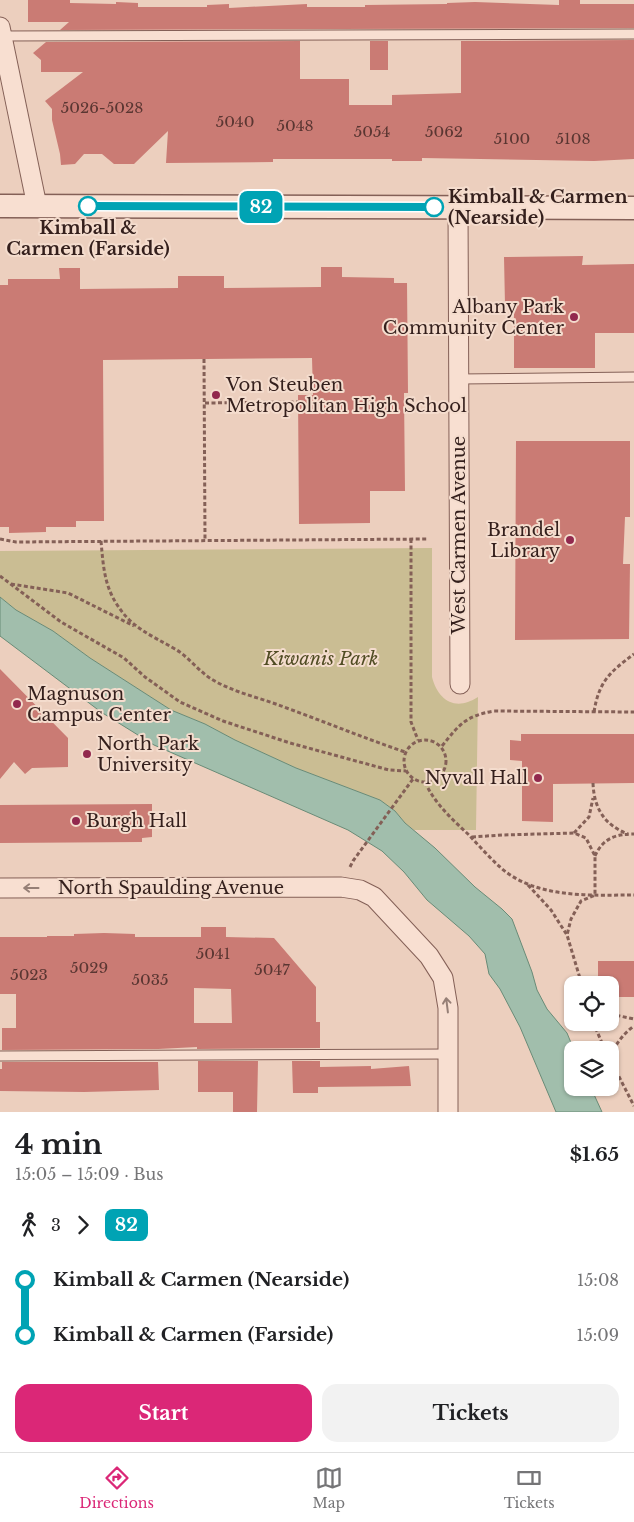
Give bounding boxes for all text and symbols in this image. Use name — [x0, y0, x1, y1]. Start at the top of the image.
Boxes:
house number: 5026-5028 — [61, 98, 143, 117]
house number: 5040 — [216, 112, 254, 131]
house number: 5048 — [276, 116, 314, 135]
house number: 5054 — [354, 122, 390, 141]
house number: 5062 — [425, 122, 463, 141]
house number: 5100 — [494, 129, 530, 148]
house number: 5108 — [555, 129, 591, 148]
place label: Kimball & Carmen (Nearside) — [448, 186, 628, 229]
line badge: 82 — [238, 191, 284, 223]
marker: Kimball & Carmen (Farside) — [78, 196, 98, 216]
text: 82 — [249, 196, 273, 218]
marker: Kimball & Carmen (Nearside) — [424, 197, 444, 217]
place label: Kimball & Carmen (Farside) — [6, 217, 170, 260]
place label: Albany Park Community Center — [383, 296, 564, 339]
marker: Albany Park Community Center — [568, 311, 580, 323]
place label: Von Steuben Metropolitan High School — [225, 374, 467, 417]
marker: Von Steuben Metropolitan High School — [210, 389, 222, 401]
street label: West Carmen Avenue — [448, 436, 470, 635]
place label: Brandel Library — [487, 519, 560, 562]
marker: Brandel Library — [564, 534, 576, 546]
park label: Kiwanis Park — [263, 648, 378, 670]
place label: Magnuson Campus Center — [27, 683, 172, 726]
marker: Magnuson Campus Center — [11, 698, 23, 710]
place label: North Park University — [97, 733, 199, 776]
marker: North Park University — [81, 748, 93, 760]
place label: Nyvall Hall — [425, 767, 528, 789]
marker: Nyvall Hall — [532, 772, 544, 784]
place label: Burgh Hall — [86, 810, 187, 832]
marker: Burgh Hall — [70, 815, 82, 827]
street label: North Spaulding Avenue — [58, 877, 284, 899]
one-way arrow — [24, 883, 40, 893]
house number: 5041 — [196, 944, 230, 963]
house number: 5029 — [70, 958, 108, 977]
house number: 5047 — [254, 960, 290, 979]
house number: 5023 — [10, 965, 48, 984]
house number: 5035 — [132, 970, 169, 989]
map controls — [564, 976, 619, 1096]
button: locate — [564, 976, 619, 1031]
one-way arrow — [442, 998, 452, 1014]
button: layers — [564, 1041, 619, 1096]
text: 4 min — [15, 1127, 102, 1162]
text: $1.65 — [570, 1143, 619, 1166]
text: 15:05 – 15:09 · Bus — [15, 1164, 163, 1184]
icon: walk — [15, 1211, 43, 1239]
icon: forward — [69, 1211, 97, 1239]
text: 82 — [115, 1214, 138, 1236]
text: 3 — [51, 1215, 61, 1235]
text: Kimball & Carmen (Nearside) — [53, 1268, 349, 1291]
text: 15:08 — [577, 1270, 619, 1290]
text: Kimball & Carmen (Farside) — [53, 1323, 333, 1346]
text: 15:09 — [577, 1325, 619, 1345]
button: Start — [15, 1384, 312, 1442]
button: Tickets — [322, 1384, 619, 1442]
tab: Directions — [79, 1464, 154, 1512]
tab: Map — [313, 1464, 345, 1512]
tab: Tickets — [504, 1464, 555, 1512]

